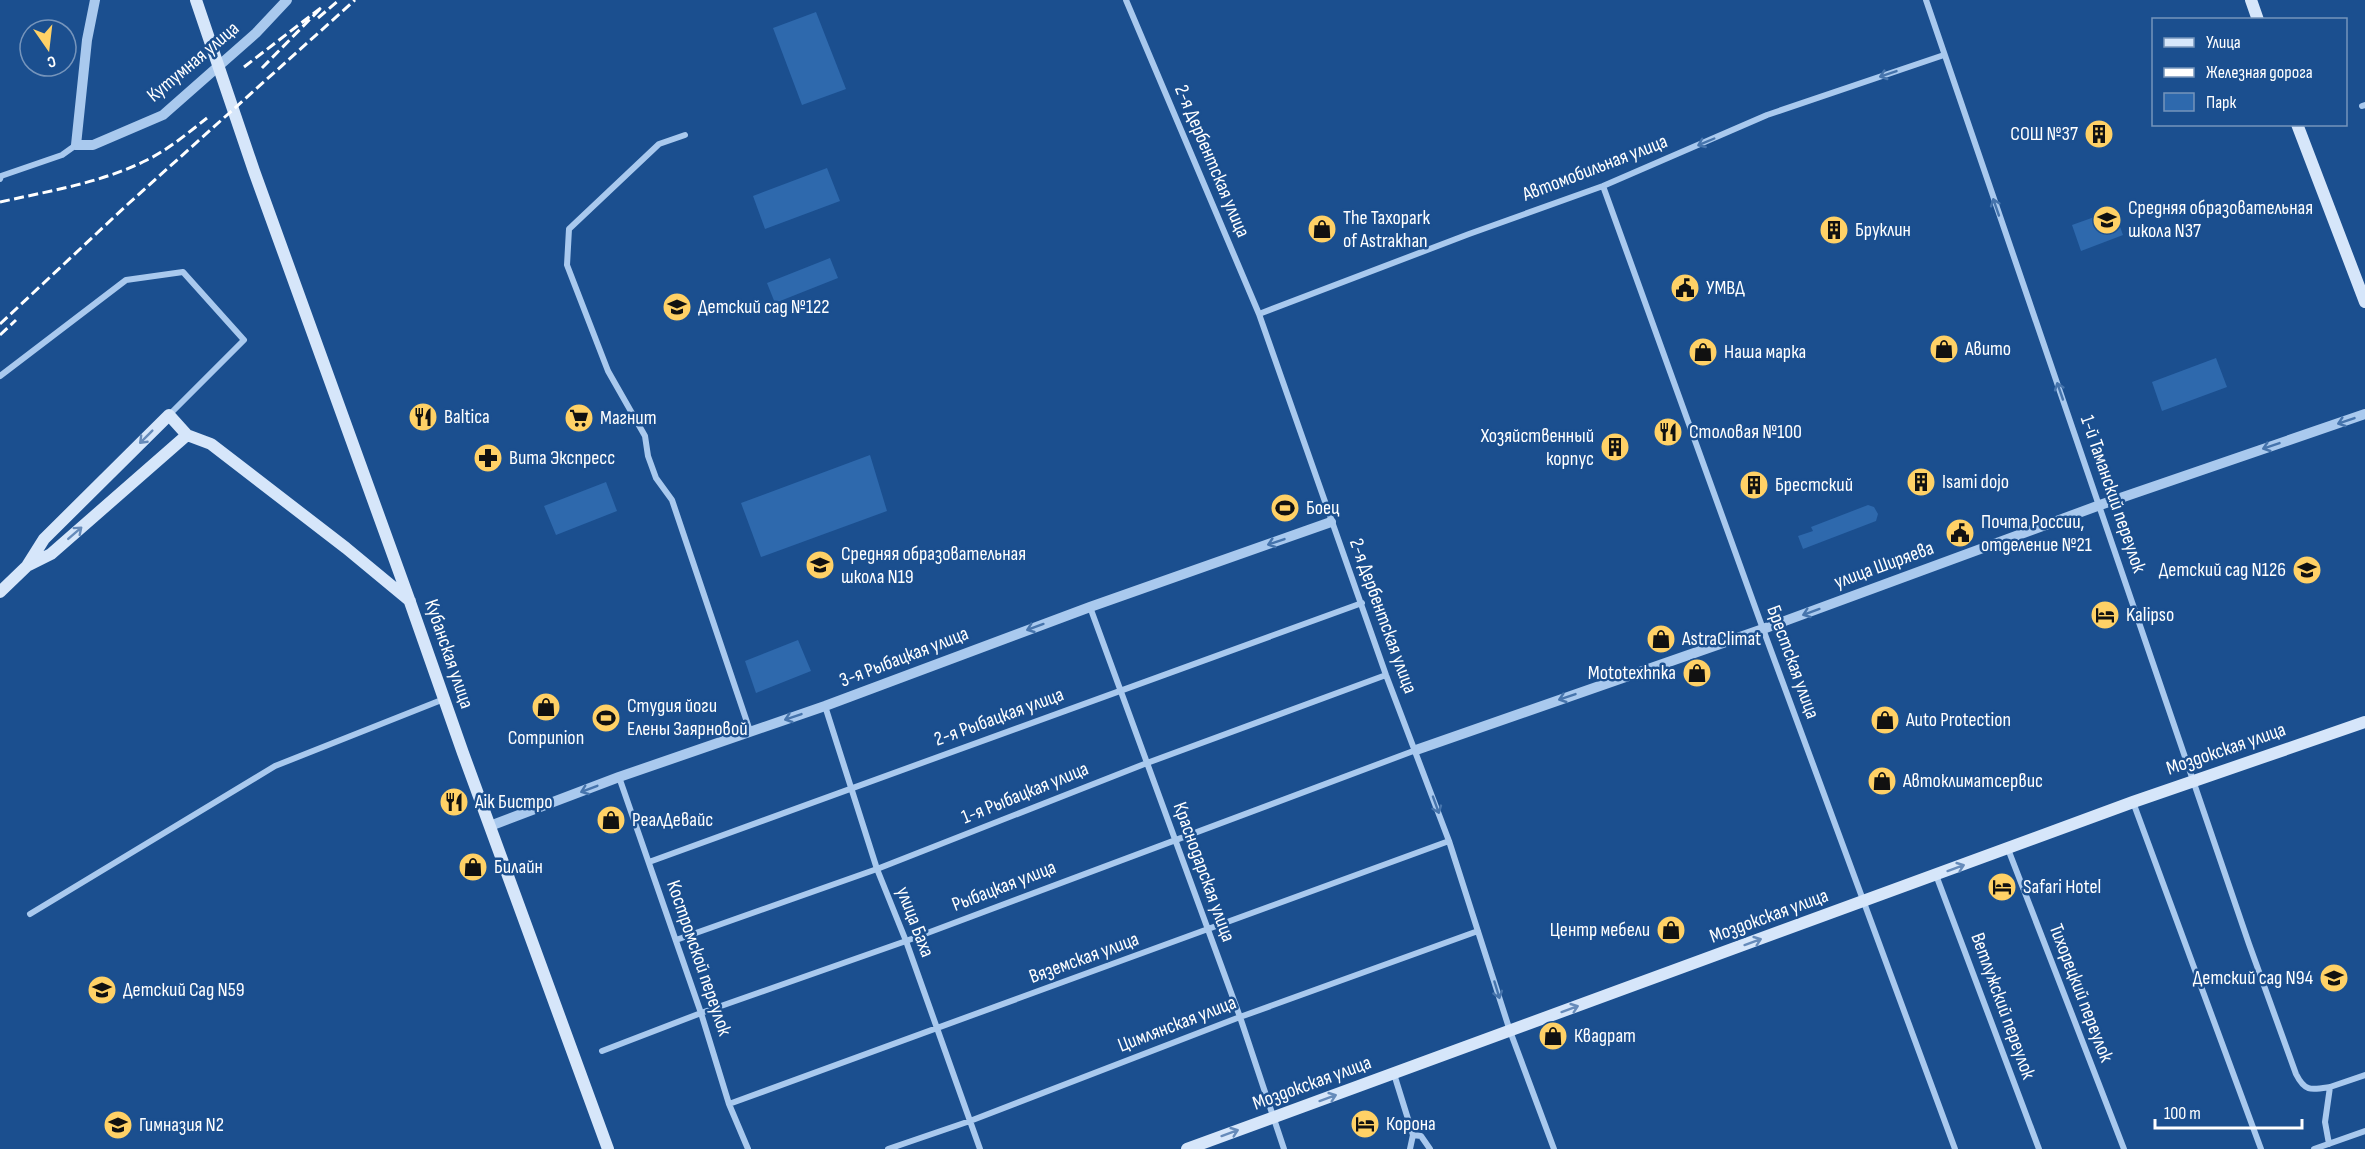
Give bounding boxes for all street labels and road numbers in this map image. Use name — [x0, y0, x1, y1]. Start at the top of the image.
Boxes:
street label: Кутумная улица — [142, 17, 244, 107]
street label: 2-я Дербентская улица — [1169, 81, 1255, 241]
street label: Автомобильная улица — [1518, 129, 1671, 207]
street label: 1-й Таманский переулок — [2075, 412, 2151, 576]
street label: 2-я Дербентская улица — [1344, 535, 1422, 697]
street label: улица Ширяева — [1831, 536, 1937, 594]
street label: Кубанская улица — [419, 596, 479, 712]
street label: Брестская улица — [1761, 602, 1825, 722]
street label: 3-я Рыбацкая улица — [836, 621, 972, 693]
street label: 2-я Рыбацкая улица — [931, 682, 1067, 752]
street label: Моздокская улица — [2163, 717, 2289, 781]
street label: 1-я Рыбацкая улица — [958, 757, 1092, 829]
street label: Краснодарская улица — [1168, 799, 1240, 945]
street label: Рыбацкая улица — [949, 855, 1059, 917]
street label: Костромской переулок — [661, 877, 737, 1039]
street label: улица Баха — [891, 883, 939, 961]
street label: Моздокская улица — [1706, 883, 1832, 949]
street label: Тихорецкий переулок — [2044, 920, 2119, 1066]
street label: Вяземская улица — [1026, 927, 1142, 989]
street label: Ветлужский переулок — [1965, 930, 2041, 1083]
street label: Цимлянская улица — [1115, 990, 1239, 1058]
street label: Моздокская улица — [1249, 1050, 1375, 1116]

